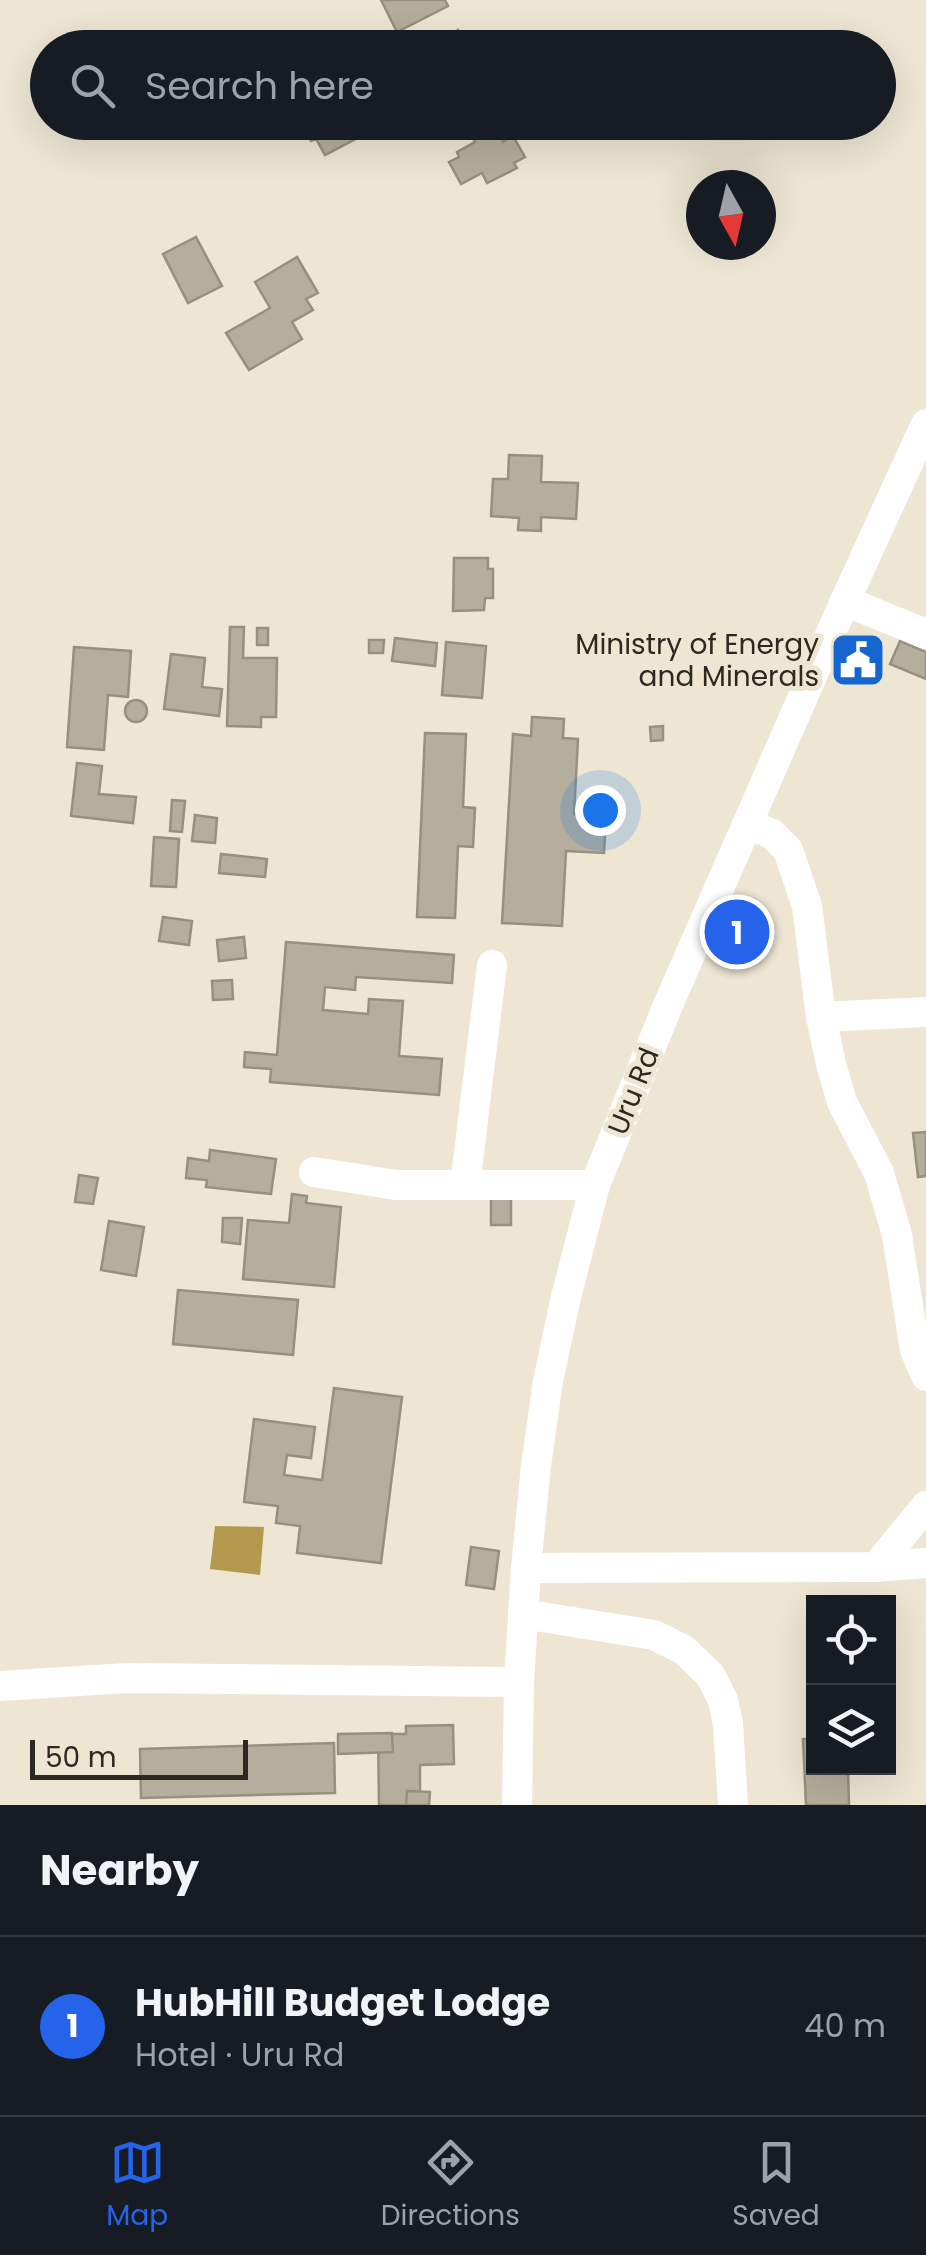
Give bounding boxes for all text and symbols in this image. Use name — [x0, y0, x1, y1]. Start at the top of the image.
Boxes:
search box — [30, 30, 896, 140]
icon: search — [65, 58, 120, 113]
text: Search here — [145, 59, 374, 112]
north arrow — [686, 170, 776, 260]
place label: Ministry of Energy and Minerals — [575, 625, 819, 696]
public building icon: Ministry of Energy and Minerals — [828, 630, 888, 690]
your location — [575, 785, 626, 836]
pin: 1 — [704, 894, 770, 970]
street label: Uru Rd — [598, 1042, 669, 1141]
map controls — [806, 1595, 896, 1775]
button: locate — [806, 1595, 896, 1685]
button: layers — [806, 1685, 896, 1775]
scale bar — [30, 1735, 248, 1780]
text: 50 m — [45, 1738, 116, 1777]
text: Nearby — [40, 1841, 199, 1900]
text: HubHill Budget Lodge — [135, 1976, 550, 2029]
text: 1 — [66, 2003, 79, 2048]
text: 40 m — [804, 2003, 886, 2048]
text: Hotel · Uru Rd — [135, 2032, 345, 2077]
tab: Map — [106, 2135, 168, 2237]
tab: Directions — [381, 2135, 520, 2237]
tab: Saved — [732, 2135, 820, 2237]

